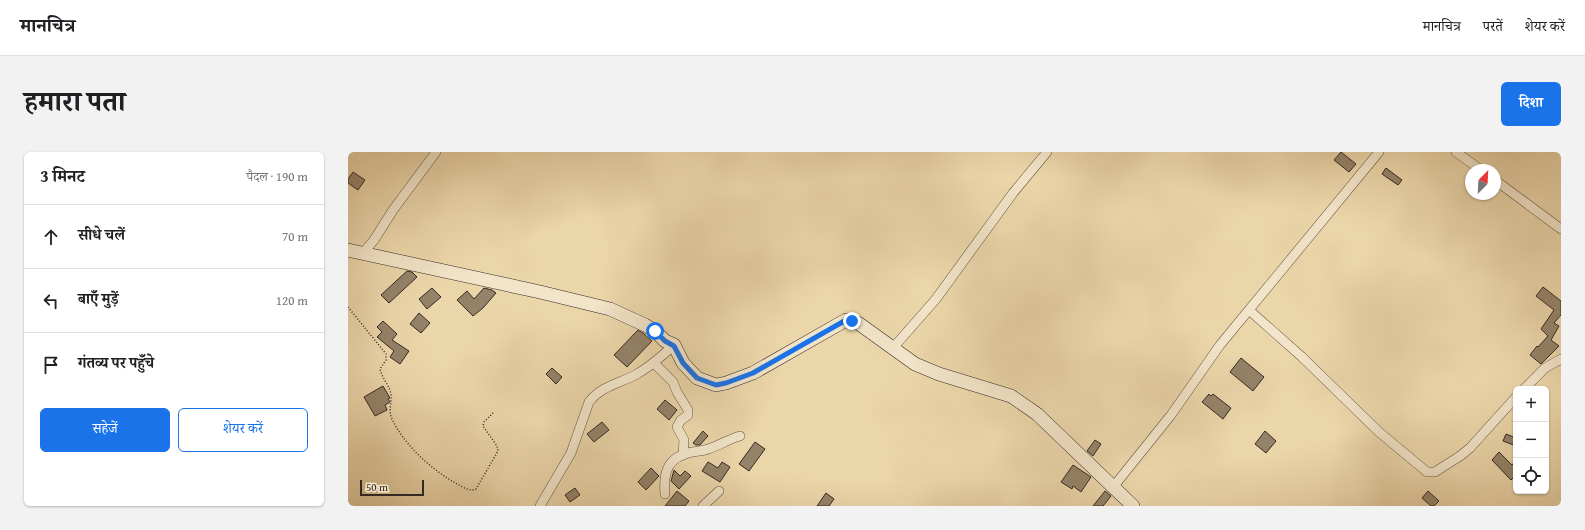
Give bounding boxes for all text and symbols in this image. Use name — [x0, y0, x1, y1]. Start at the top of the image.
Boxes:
text: मानचित्र — [20, 11, 75, 39]
text: मानचित्र — [1423, 16, 1461, 36]
text: परतें — [1483, 16, 1503, 36]
text: शेयर करें — [1525, 16, 1565, 36]
text: हमारा पता — [24, 80, 125, 121]
button: दिशा — [1501, 82, 1561, 126]
text: 3 मिनट — [40, 163, 85, 188]
north arrow — [1465, 164, 1501, 200]
text: पैदल · 190 m — [247, 167, 308, 186]
text: सीधे चलें — [78, 224, 125, 245]
icon: ahead — [40, 226, 62, 248]
text: 70 m — [282, 227, 308, 246]
text: बाएँ मुड़ें — [78, 288, 119, 309]
icon: left — [40, 290, 62, 312]
text: 120 m — [276, 291, 308, 310]
route end — [843, 312, 861, 330]
route start — [646, 322, 664, 340]
text: गंतव्य पर पहुँचे — [78, 352, 154, 373]
icon: arrive — [40, 354, 62, 376]
map controls — [1513, 386, 1549, 494]
button: + — [1513, 386, 1549, 422]
button: सहेजें — [40, 408, 170, 452]
button: शेयर करें — [178, 408, 308, 452]
button: − — [1513, 422, 1549, 458]
button: locate — [1513, 458, 1549, 494]
scale bar — [360, 478, 424, 497]
text: 50 m — [366, 479, 388, 495]

